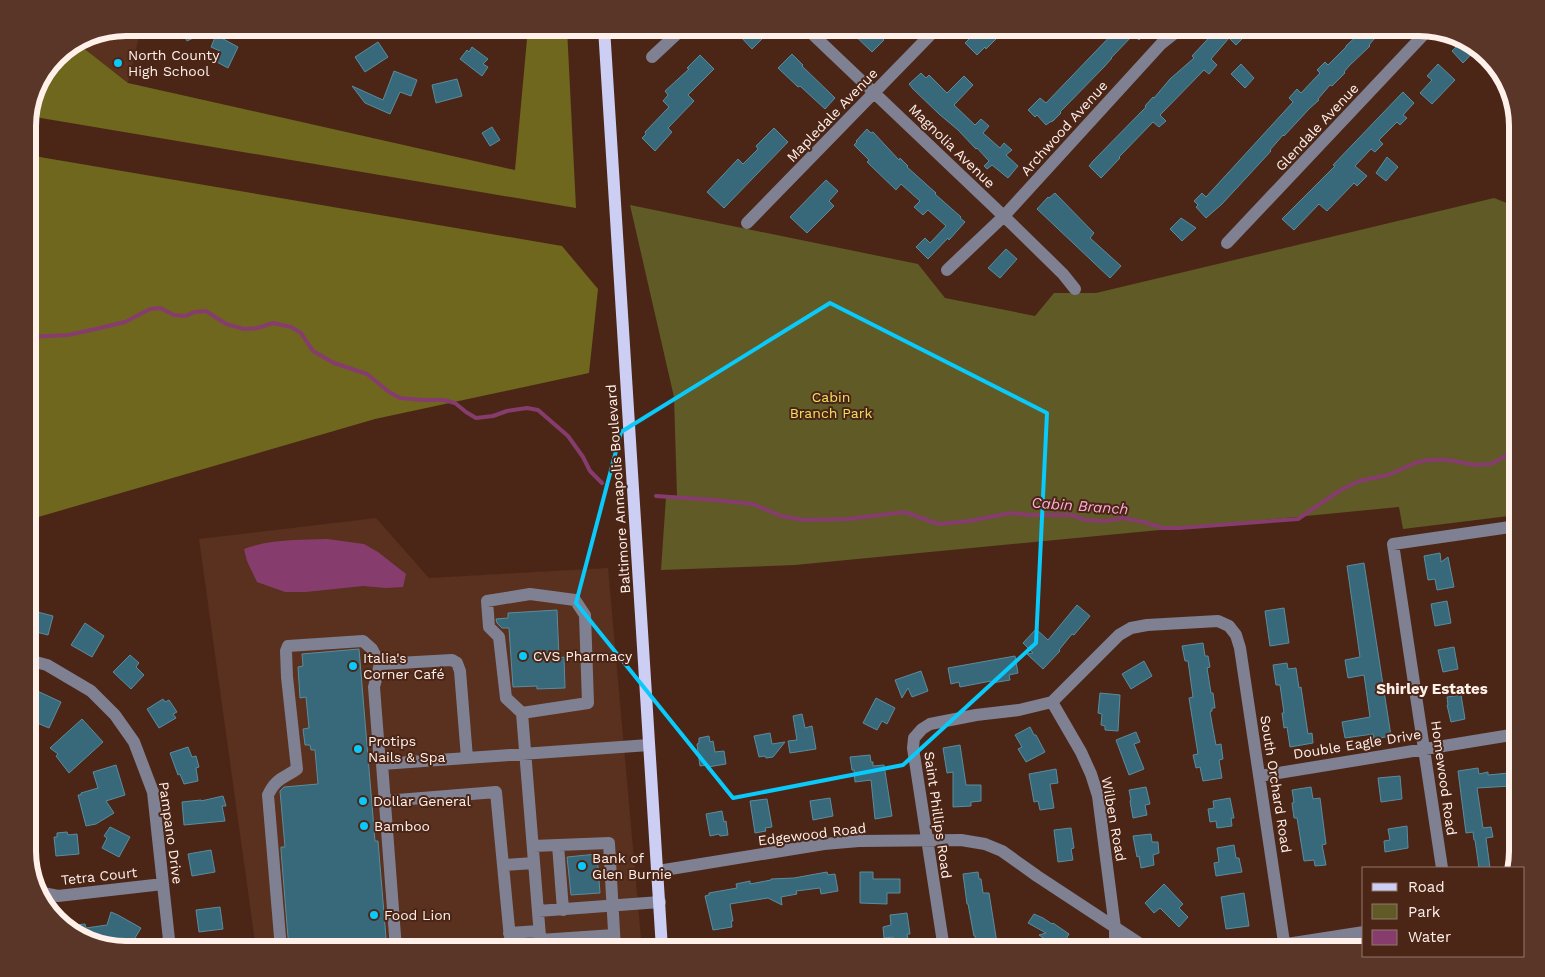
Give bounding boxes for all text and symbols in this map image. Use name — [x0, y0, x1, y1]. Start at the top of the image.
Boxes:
place label: North County High School — [128, 47, 220, 79]
marker: North County High School — [112, 57, 124, 69]
street label: Mapledale Avenue — [783, 65, 881, 165]
street label: Archwood Avenue — [1017, 77, 1111, 179]
street label: Glendale Avenue — [1272, 80, 1362, 174]
street label: Magnolia Avenue — [906, 101, 998, 191]
street label: Baltimore Annapolis Boulevard — [603, 384, 633, 594]
park label: Cabin Branch Park — [790, 389, 872, 421]
water label: Cabin Branch — [1031, 494, 1129, 518]
place label: CVS Pharmacy — [533, 648, 633, 664]
place label: Italia's Corner Café — [363, 650, 444, 682]
marker: CVS Pharmacy — [517, 650, 529, 662]
marker: Italia's Corner Café — [347, 660, 359, 672]
district label: Shirley Estates — [1376, 680, 1488, 698]
street label: South Orchard Road — [1257, 714, 1295, 854]
street label: Homewood Road — [1428, 720, 1460, 836]
street label: Double Eagle Drive — [1292, 726, 1422, 762]
place label: Protips Nails & Spa — [368, 733, 445, 765]
marker: Protips Nails & Spa — [352, 743, 364, 755]
street label: Saint Phillips Road — [921, 751, 955, 879]
street label: Wilben Road — [1099, 775, 1129, 863]
street label: Pampano Drive — [156, 781, 186, 885]
place label: Dollar General — [373, 793, 472, 809]
marker: Dollar General — [357, 795, 369, 807]
place label: Bamboo — [374, 818, 430, 834]
street label: Edgewood Road — [757, 819, 867, 849]
marker: Bamboo — [358, 820, 370, 832]
place label: Bank of Glen Burnie — [592, 850, 672, 882]
marker: Bank of Glen Burnie — [576, 860, 588, 872]
street label: Tetra Court — [60, 864, 138, 888]
legend — [1362, 867, 1525, 957]
text: Road — [1408, 878, 1445, 896]
text: Park — [1408, 903, 1441, 921]
place label: Food Lion — [384, 907, 451, 923]
marker: Food Lion — [368, 909, 380, 921]
text: Water — [1408, 928, 1451, 946]

